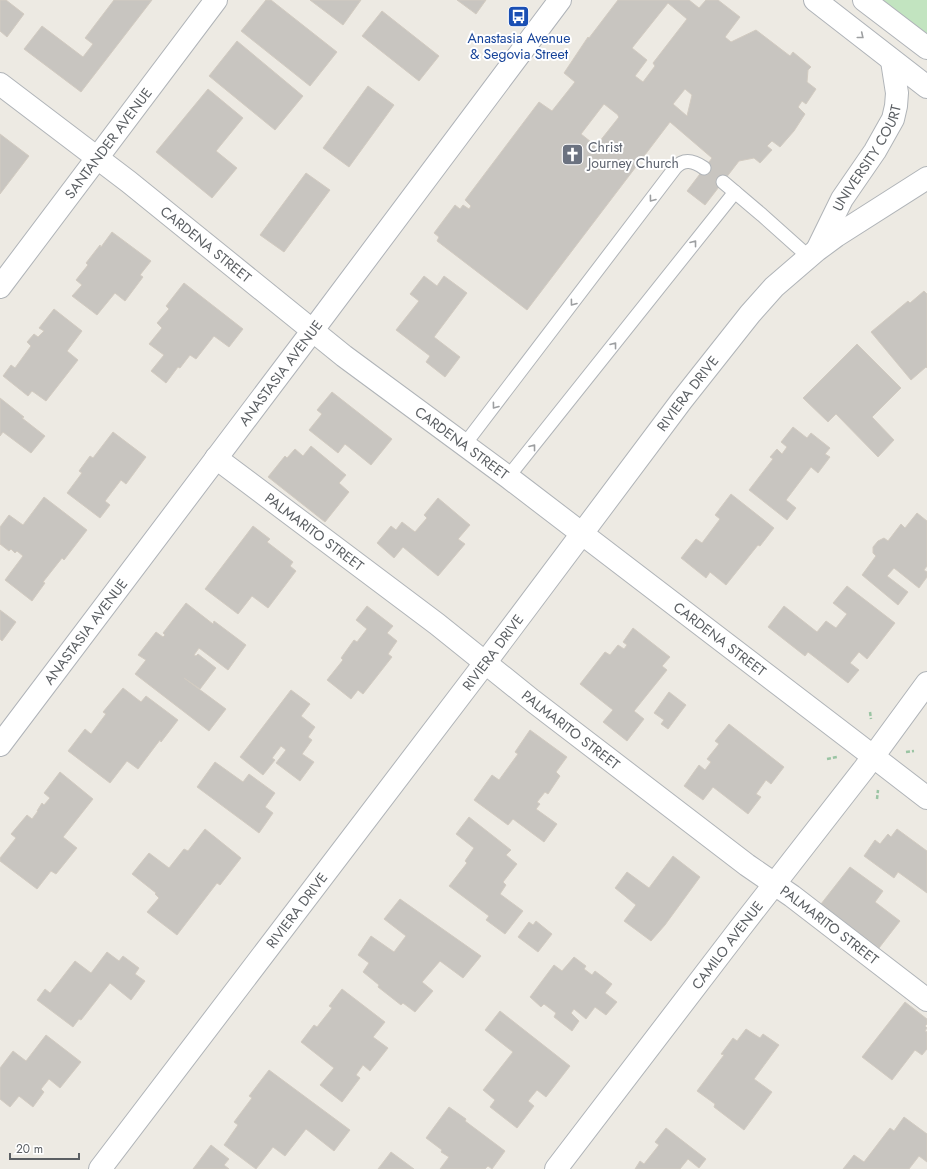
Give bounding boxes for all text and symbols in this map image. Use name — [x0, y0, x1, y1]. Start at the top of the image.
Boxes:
bus stop icon: Anastasia Avenue & Segovia Street — [506, 3, 532, 29]
place label: Anastasia Avenue & Segovia Street — [468, 28, 570, 64]
one-way arrow — [857, 32, 864, 39]
street label: SANTANDER AVENUE — [60, 83, 157, 203]
street label: UNIVERSITY COURT — [828, 102, 906, 215]
place label: Christ Journey Church — [586, 137, 679, 173]
church icon: Christ Journey Church — [559, 142, 585, 168]
one-way arrow — [649, 195, 657, 202]
street label: CARDENA STREET — [156, 201, 256, 288]
one-way arrow — [690, 240, 697, 247]
one-way arrow — [571, 298, 578, 305]
street label: ANASTASIA AVENUE — [234, 316, 327, 430]
one-way arrow — [609, 342, 616, 349]
street label: RIVIERA DRIVE — [652, 351, 723, 435]
street label: CARDENA STREET — [411, 402, 513, 485]
one-way arrow — [493, 402, 500, 409]
one-way arrow — [528, 444, 535, 451]
street label: PALMARITO STREET — [261, 488, 368, 576]
street label: ANASTASIA AVENUE — [39, 574, 132, 689]
street label: CARDENA STREET — [669, 597, 771, 681]
street label: RIVIERA DRIVE — [458, 610, 528, 695]
street label: PALMARITO STREET — [517, 686, 624, 774]
street label: RIVIERA DRIVE — [261, 868, 332, 953]
street label: PALMARITO STREET — [776, 881, 883, 969]
street label: CAMILO AVENUE — [687, 897, 768, 993]
scale bar — [10, 1135, 79, 1161]
text: 20 m — [16, 1140, 43, 1158]

